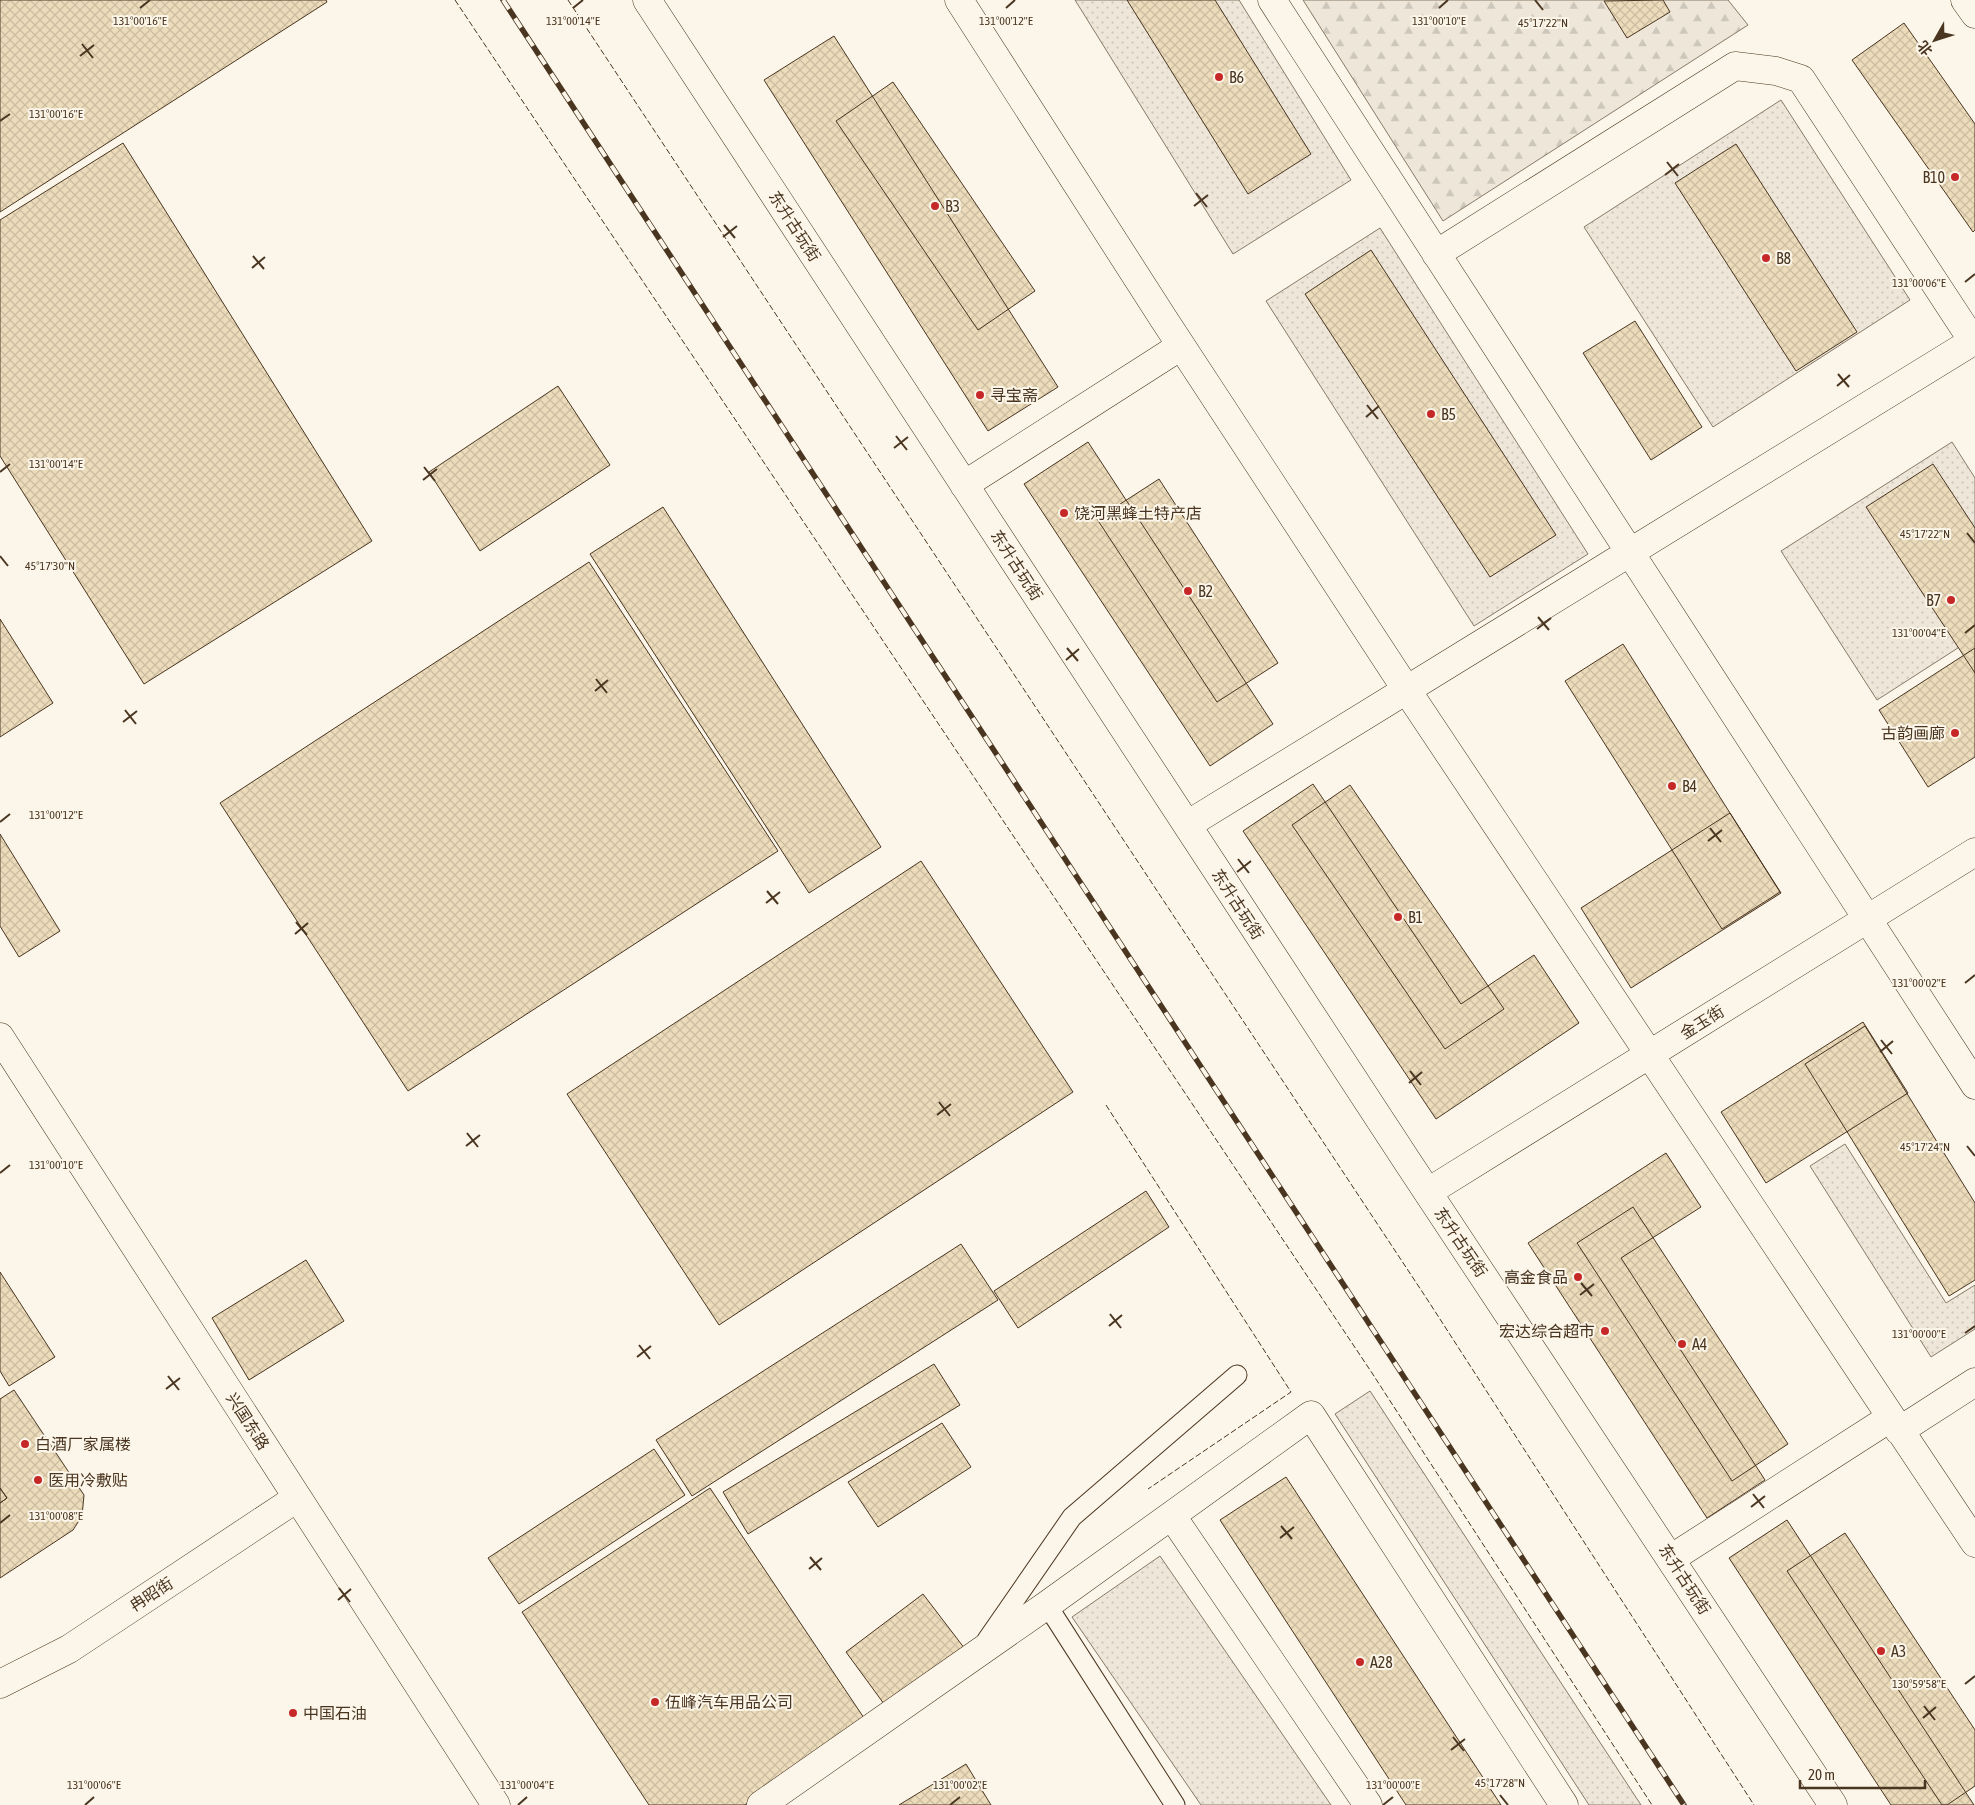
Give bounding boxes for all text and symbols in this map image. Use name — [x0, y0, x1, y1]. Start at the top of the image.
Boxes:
text: 131°00'16"E — [113, 14, 167, 28]
text: 131°00'14"E — [546, 14, 600, 28]
text: 131°00'12"E — [979, 14, 1033, 28]
text: 131°00'10"E — [1412, 14, 1466, 28]
north arrow — [1910, 15, 1960, 65]
text: 45°17'22"N — [1518, 16, 1568, 30]
text: 北 — [1914, 38, 1936, 59]
place label: B6 — [1229, 68, 1244, 86]
marker: B6 — [1213, 71, 1225, 83]
text: 131°00'16"E — [29, 107, 83, 121]
place label: B10 — [1922, 168, 1945, 186]
marker: B10 — [1949, 171, 1961, 183]
street label: 东升古玩街 — [766, 188, 824, 264]
place label: B3 — [945, 197, 960, 215]
marker: B3 — [929, 200, 941, 212]
place label: B8 — [1776, 249, 1791, 267]
marker: B8 — [1760, 252, 1772, 264]
text: 131°00'06"E — [1892, 276, 1946, 290]
place label: 寻宝斋 — [990, 386, 1038, 404]
marker: 寻宝斋 — [974, 389, 986, 401]
place label: B5 — [1441, 405, 1456, 423]
marker: B5 — [1425, 408, 1437, 420]
text: 131°00'14"E — [29, 457, 83, 471]
place label: 饶河黑蜂土特产店 — [1074, 504, 1202, 522]
marker: 饶河黑蜂土特产店 — [1058, 507, 1070, 519]
street label: 东升古玩街 — [988, 527, 1046, 603]
text: 45°17'22"N — [1900, 527, 1950, 541]
text: 45°17'30"N — [25, 559, 75, 573]
place label: B2 — [1198, 582, 1213, 600]
marker: B2 — [1182, 585, 1194, 597]
place label: B7 — [1926, 591, 1941, 609]
marker: B7 — [1945, 594, 1957, 606]
text: 131°00'04"E — [1892, 626, 1946, 640]
place label: 古韵画廊 — [1881, 724, 1945, 742]
marker: 古韵画廊 — [1949, 727, 1961, 739]
place label: B4 — [1682, 777, 1697, 795]
marker: B4 — [1666, 780, 1678, 792]
text: 131°00'12"E — [29, 808, 83, 822]
street label: 东升古玩街 — [1209, 866, 1267, 942]
place label: B1 — [1408, 908, 1423, 926]
marker: B1 — [1392, 911, 1404, 923]
text: 131°00'02"E — [1892, 976, 1946, 990]
street label: 金玉街 — [1677, 1002, 1727, 1042]
text: 45°17'24"N — [1900, 1140, 1950, 1154]
text: 131°00'10"E — [29, 1158, 83, 1172]
street label: 东升古玩街 — [1431, 1204, 1491, 1280]
place label: 高金食品 — [1504, 1268, 1568, 1286]
marker: 高金食品 — [1572, 1271, 1584, 1283]
place label: 宏达综合超市 — [1499, 1322, 1595, 1340]
marker: 宏达综合超市 — [1599, 1325, 1611, 1337]
text: 131°00'00"E — [1892, 1327, 1946, 1341]
place label: A4 — [1692, 1335, 1707, 1353]
marker: A4 — [1676, 1338, 1688, 1350]
street label: 兴国东路 — [223, 1389, 273, 1453]
place label: 白酒厂家属楼 — [35, 1435, 131, 1453]
marker: 白酒厂家属楼 — [19, 1438, 31, 1450]
place label: 医用冷敷贴 — [48, 1471, 128, 1489]
marker: 医用冷敷贴 — [32, 1474, 44, 1486]
text: 131°00'08"E — [29, 1509, 83, 1523]
street label: 东升古玩街 — [1656, 1541, 1714, 1617]
street label: 冉昭街 — [126, 1573, 176, 1615]
place label: A3 — [1891, 1642, 1906, 1660]
marker: A3 — [1875, 1645, 1887, 1657]
place label: A28 — [1370, 1653, 1393, 1671]
marker: A28 — [1354, 1656, 1366, 1668]
text: 130°59'58"E — [1892, 1677, 1946, 1691]
place label: 伍峰汽车用品公司 — [665, 1693, 793, 1711]
marker: 伍峰汽车用品公司 — [649, 1696, 661, 1708]
place label: 中国石油 — [303, 1704, 367, 1722]
marker: 中国石油 — [287, 1707, 299, 1719]
scale bar — [1800, 1758, 1925, 1790]
text: 20 m — [1808, 1766, 1835, 1783]
text: 45°17'28"N — [1475, 1776, 1525, 1790]
text: 131°00'06"E — [67, 1778, 121, 1792]
text: 131°00'04"E — [500, 1778, 554, 1792]
text: 131°00'02"E — [933, 1778, 987, 1792]
text: 131°00'00"E — [1366, 1778, 1420, 1792]

